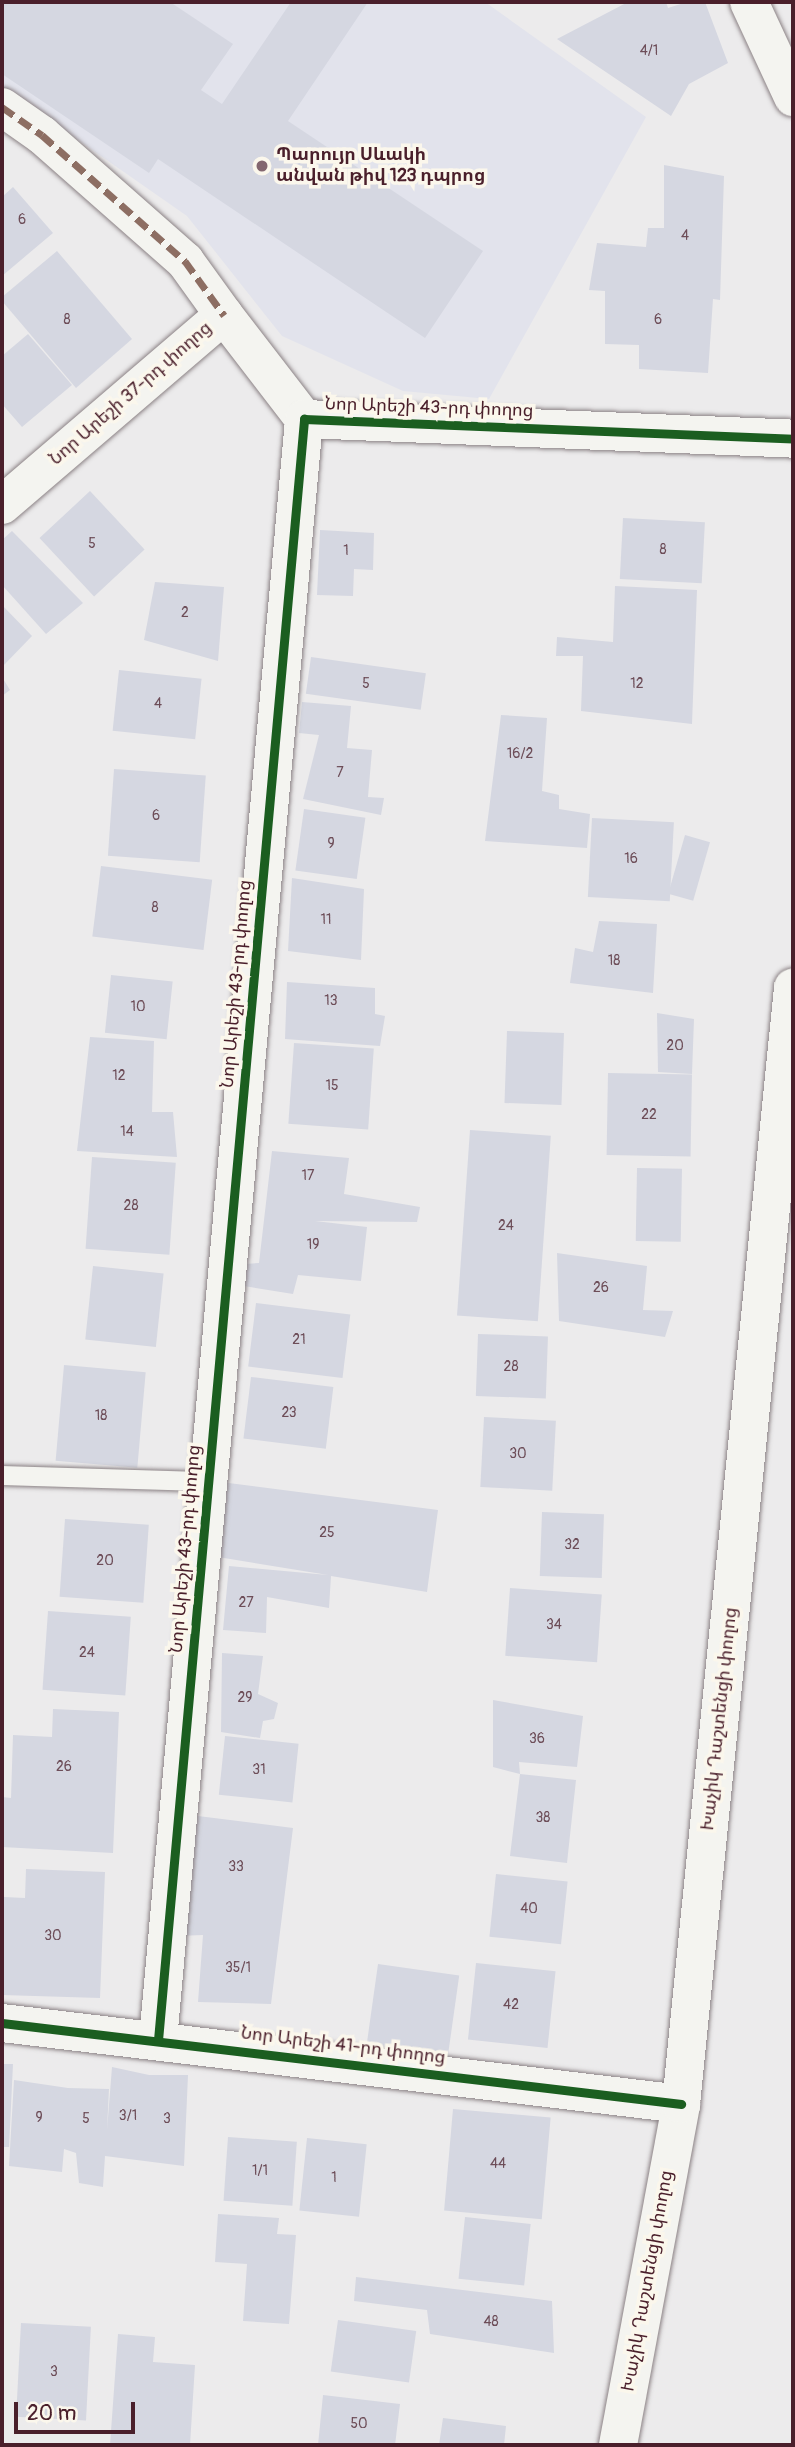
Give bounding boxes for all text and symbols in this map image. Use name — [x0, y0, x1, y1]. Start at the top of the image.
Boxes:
house number: 4/1 — [640, 43, 658, 59]
place label: Պարույր Սևակի անվան թիվ 123 դպրոց — [276, 145, 485, 188]
marker: Պարույր Սևակի անվան թիվ 123 դպրոց — [254, 158, 270, 174]
house number: 6 — [18, 212, 26, 228]
house number: 4 — [681, 228, 689, 244]
house number: 8 — [63, 312, 71, 328]
house number: 6 — [654, 312, 662, 328]
street label: Նոր Արեշի 37-րդ փողոց — [45, 318, 217, 470]
street label: Նոր Արեշի 43-րդ փողոց — [324, 394, 534, 422]
house number: 5 — [88, 536, 96, 552]
house number: 8 — [659, 542, 667, 558]
house number: 1 — [343, 543, 349, 559]
house number: 2 — [181, 605, 189, 621]
house number: 5 — [362, 676, 370, 692]
house number: 12 — [630, 676, 644, 692]
house number: 4 — [154, 696, 162, 712]
house number: 16/2 — [507, 746, 533, 762]
house number: 7 — [336, 765, 344, 781]
house number: 6 — [152, 808, 160, 824]
house number: 9 — [327, 836, 335, 852]
house number: 16 — [624, 851, 638, 867]
street label: Նոր Արեշի 43-րդ փողոց — [217, 879, 257, 1089]
house number: 8 — [151, 900, 159, 916]
house number: 11 — [321, 912, 331, 928]
house number: 18 — [608, 953, 620, 969]
house number: 13 — [324, 993, 338, 1009]
house number: 10 — [130, 999, 146, 1015]
house number: 20 — [666, 1038, 684, 1054]
house number: 12 — [112, 1068, 126, 1084]
house number: 15 — [325, 1078, 339, 1094]
house number: 22 — [641, 1107, 657, 1123]
house number: 14 — [120, 1124, 134, 1140]
house number: 17 — [302, 1168, 314, 1184]
house number: 28 — [124, 1198, 138, 1214]
house number: 24 — [498, 1218, 514, 1234]
house number: 19 — [307, 1237, 319, 1253]
house number: 26 — [593, 1280, 609, 1296]
house number: 21 — [292, 1332, 306, 1348]
house number: 28 — [504, 1359, 518, 1375]
house number: 23 — [281, 1405, 297, 1421]
house number: 18 — [95, 1408, 107, 1424]
street label: Նոր Արեշի 43-րդ փողոց — [166, 1444, 206, 1654]
house number: 30 — [509, 1446, 527, 1462]
house number: 25 — [319, 1525, 335, 1541]
house number: 32 — [564, 1537, 580, 1553]
house number: 20 — [96, 1553, 114, 1569]
house number: 27 — [238, 1595, 254, 1611]
street label: Խաչիկ Դաշտենցի փողոց — [698, 1606, 742, 1832]
house number: 34 — [546, 1617, 562, 1633]
house number: 24 — [79, 1645, 95, 1661]
house number: 29 — [237, 1690, 253, 1706]
house number: 36 — [529, 1731, 545, 1747]
house number: 26 — [56, 1759, 72, 1775]
house number: 31 — [252, 1762, 266, 1778]
house number: 38 — [536, 1810, 550, 1826]
house number: 33 — [228, 1859, 244, 1875]
house number: 40 — [520, 1901, 538, 1917]
house number: 30 — [44, 1928, 62, 1944]
house number: 35/1 — [225, 1960, 251, 1976]
house number: 42 — [503, 1997, 519, 2013]
street label: Նոր Արեշի 41-րդ փողոց — [239, 2023, 447, 2069]
house number: 3/1 — [119, 2108, 137, 2124]
house number: 9 — [35, 2110, 43, 2126]
house number: 5 — [82, 2111, 90, 2127]
house number: 3 — [163, 2111, 171, 2127]
house number: 44 — [490, 2156, 506, 2172]
house number: 1/1 — [252, 2163, 268, 2179]
street label: Խաչիկ Դաշտենցի փողոց — [618, 2169, 678, 2393]
house number: 1 — [331, 2170, 337, 2186]
house number: 48 — [483, 2314, 499, 2330]
house number: 3 — [50, 2364, 58, 2380]
scale bar — [18, 2388, 138, 2432]
text: 20 m — [27, 2400, 76, 2427]
house number: 50 — [350, 2416, 368, 2432]

